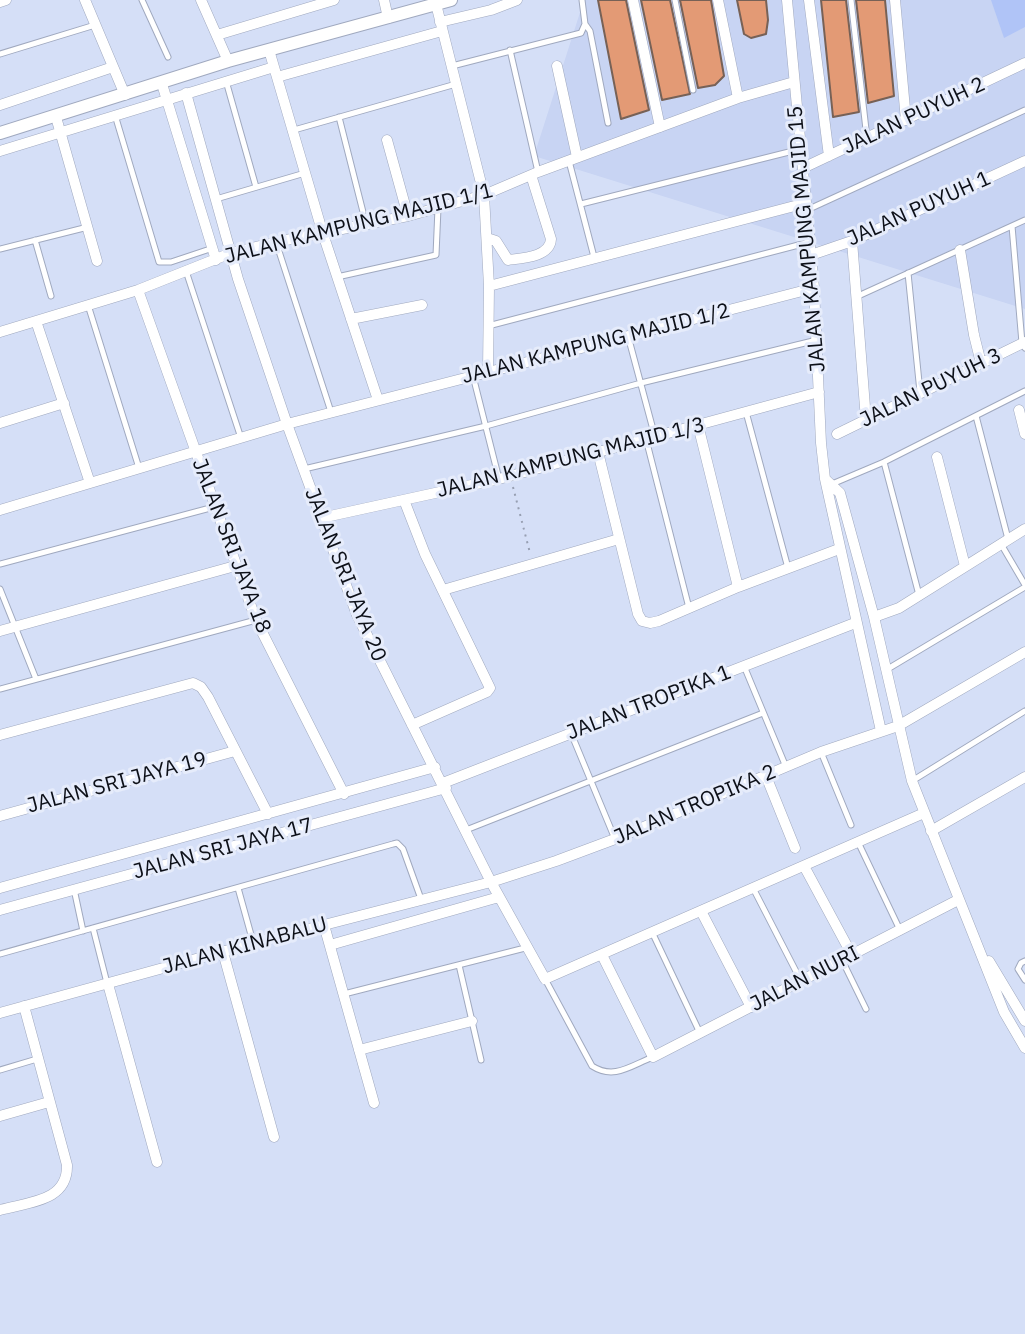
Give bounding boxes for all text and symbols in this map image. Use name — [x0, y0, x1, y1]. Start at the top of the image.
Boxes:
street label: JALAN PUYUH 2 — [839, 72, 989, 160]
street label: JALAN KAMPUNG MAJID 15 — [783, 105, 831, 373]
street label: JALAN PUYUH 1 — [843, 166, 995, 252]
street label: JALAN KAMPUNG MAJID 1/1 — [222, 178, 496, 270]
street label: JALAN KAMPUNG MAJID 1/2 — [459, 298, 733, 390]
street label: JALAN PUYUH 3 — [856, 343, 1006, 433]
street label: JALAN KAMPUNG MAJID 1/3 — [434, 412, 708, 504]
street label: JALAN SRI JAYA 18 — [186, 455, 276, 637]
street label: JALAN SRI JAYA 20 — [299, 485, 391, 665]
street label: JALAN TROPIKA 1 — [563, 660, 735, 746]
street label: JALAN SRI JAYA 19 — [24, 747, 210, 819]
street label: JALAN TROPIKA 2 — [610, 759, 780, 851]
street label: JALAN SRI JAYA 17 — [130, 813, 316, 885]
street label: JALAN KINABALU — [160, 912, 330, 980]
street label: JALAN NURI — [746, 941, 864, 1017]

